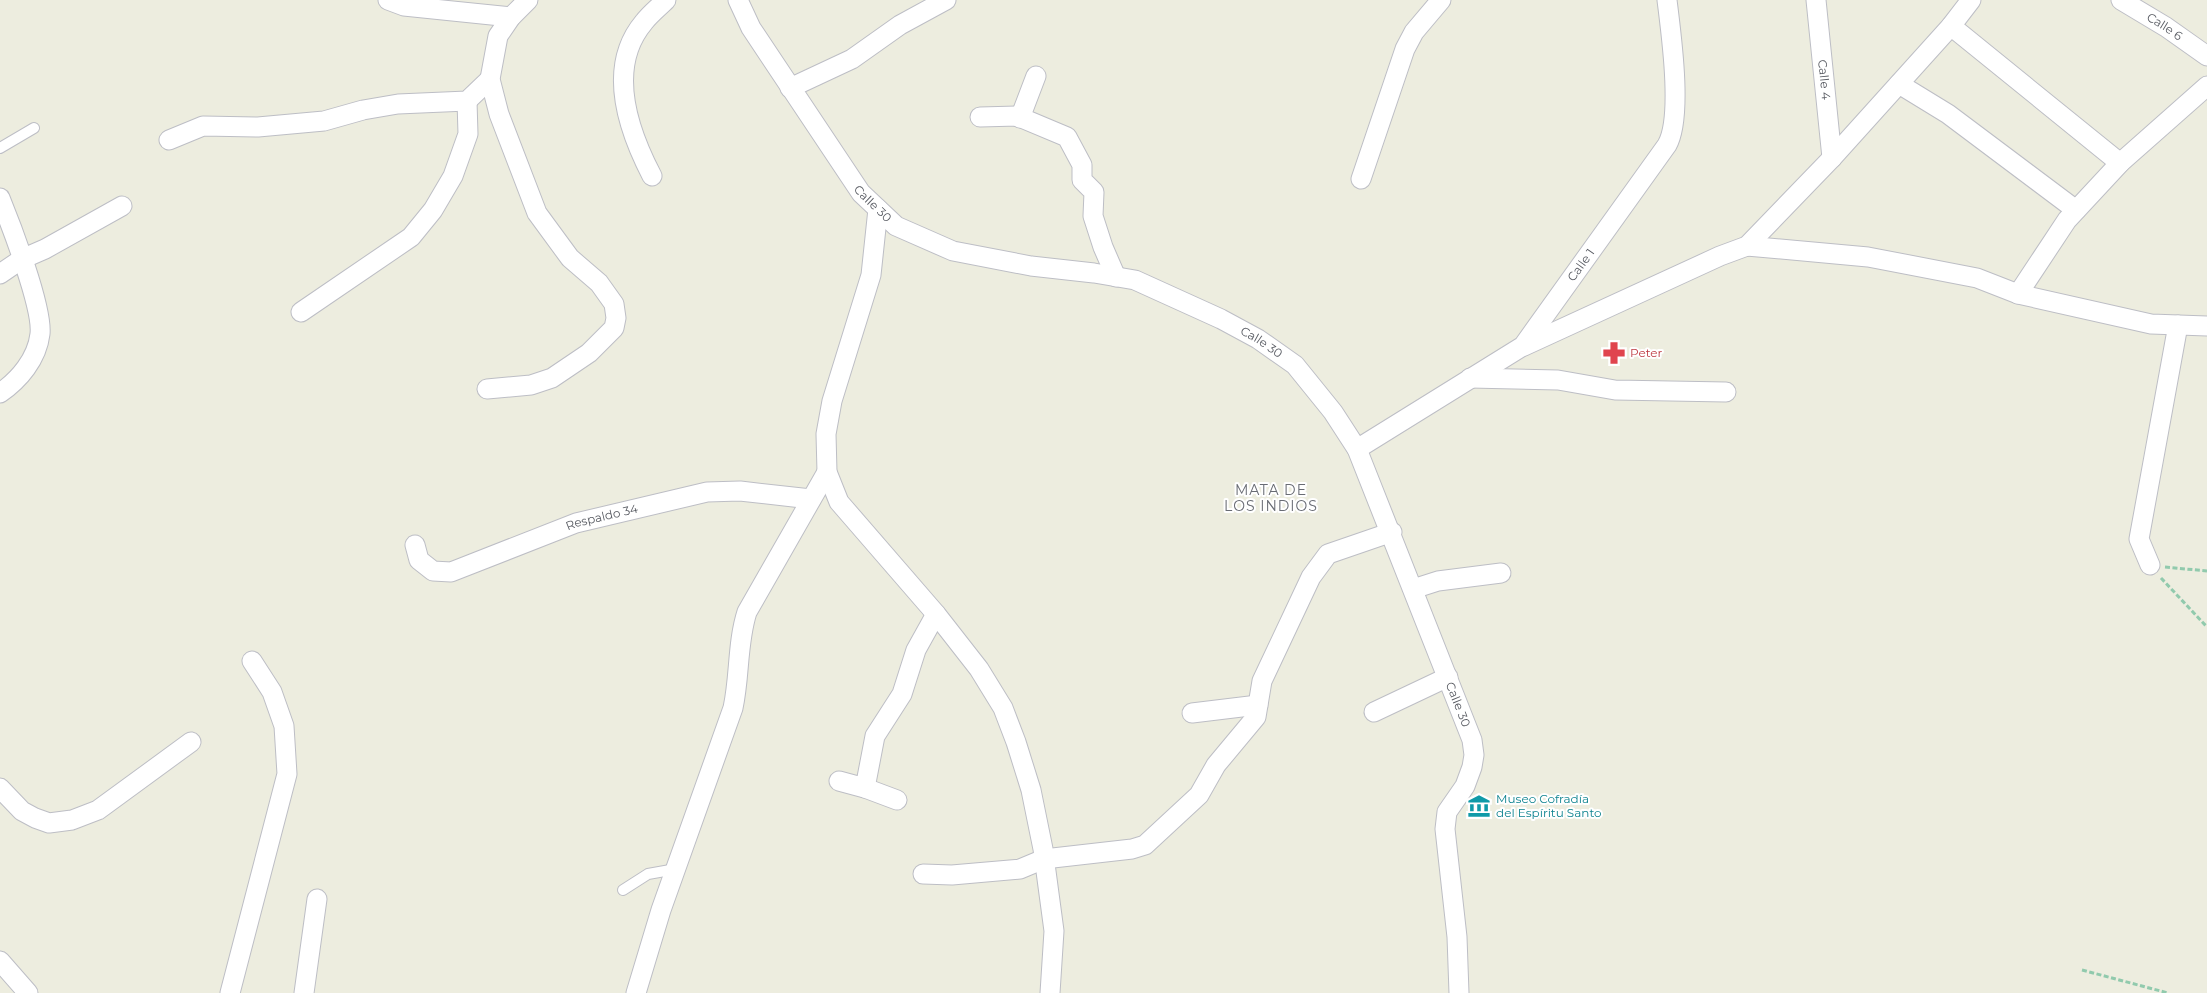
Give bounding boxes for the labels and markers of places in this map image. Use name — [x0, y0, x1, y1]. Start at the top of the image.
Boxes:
pharmacy icon: Peter — [1601, 340, 1627, 366]
place label: Peter — [1630, 345, 1663, 360]
place label: Museo Cofradía del Espíritu Santo — [1496, 791, 1602, 820]
museum icon: Museo Cofradía del Espíritu Santo — [1466, 793, 1492, 819]

